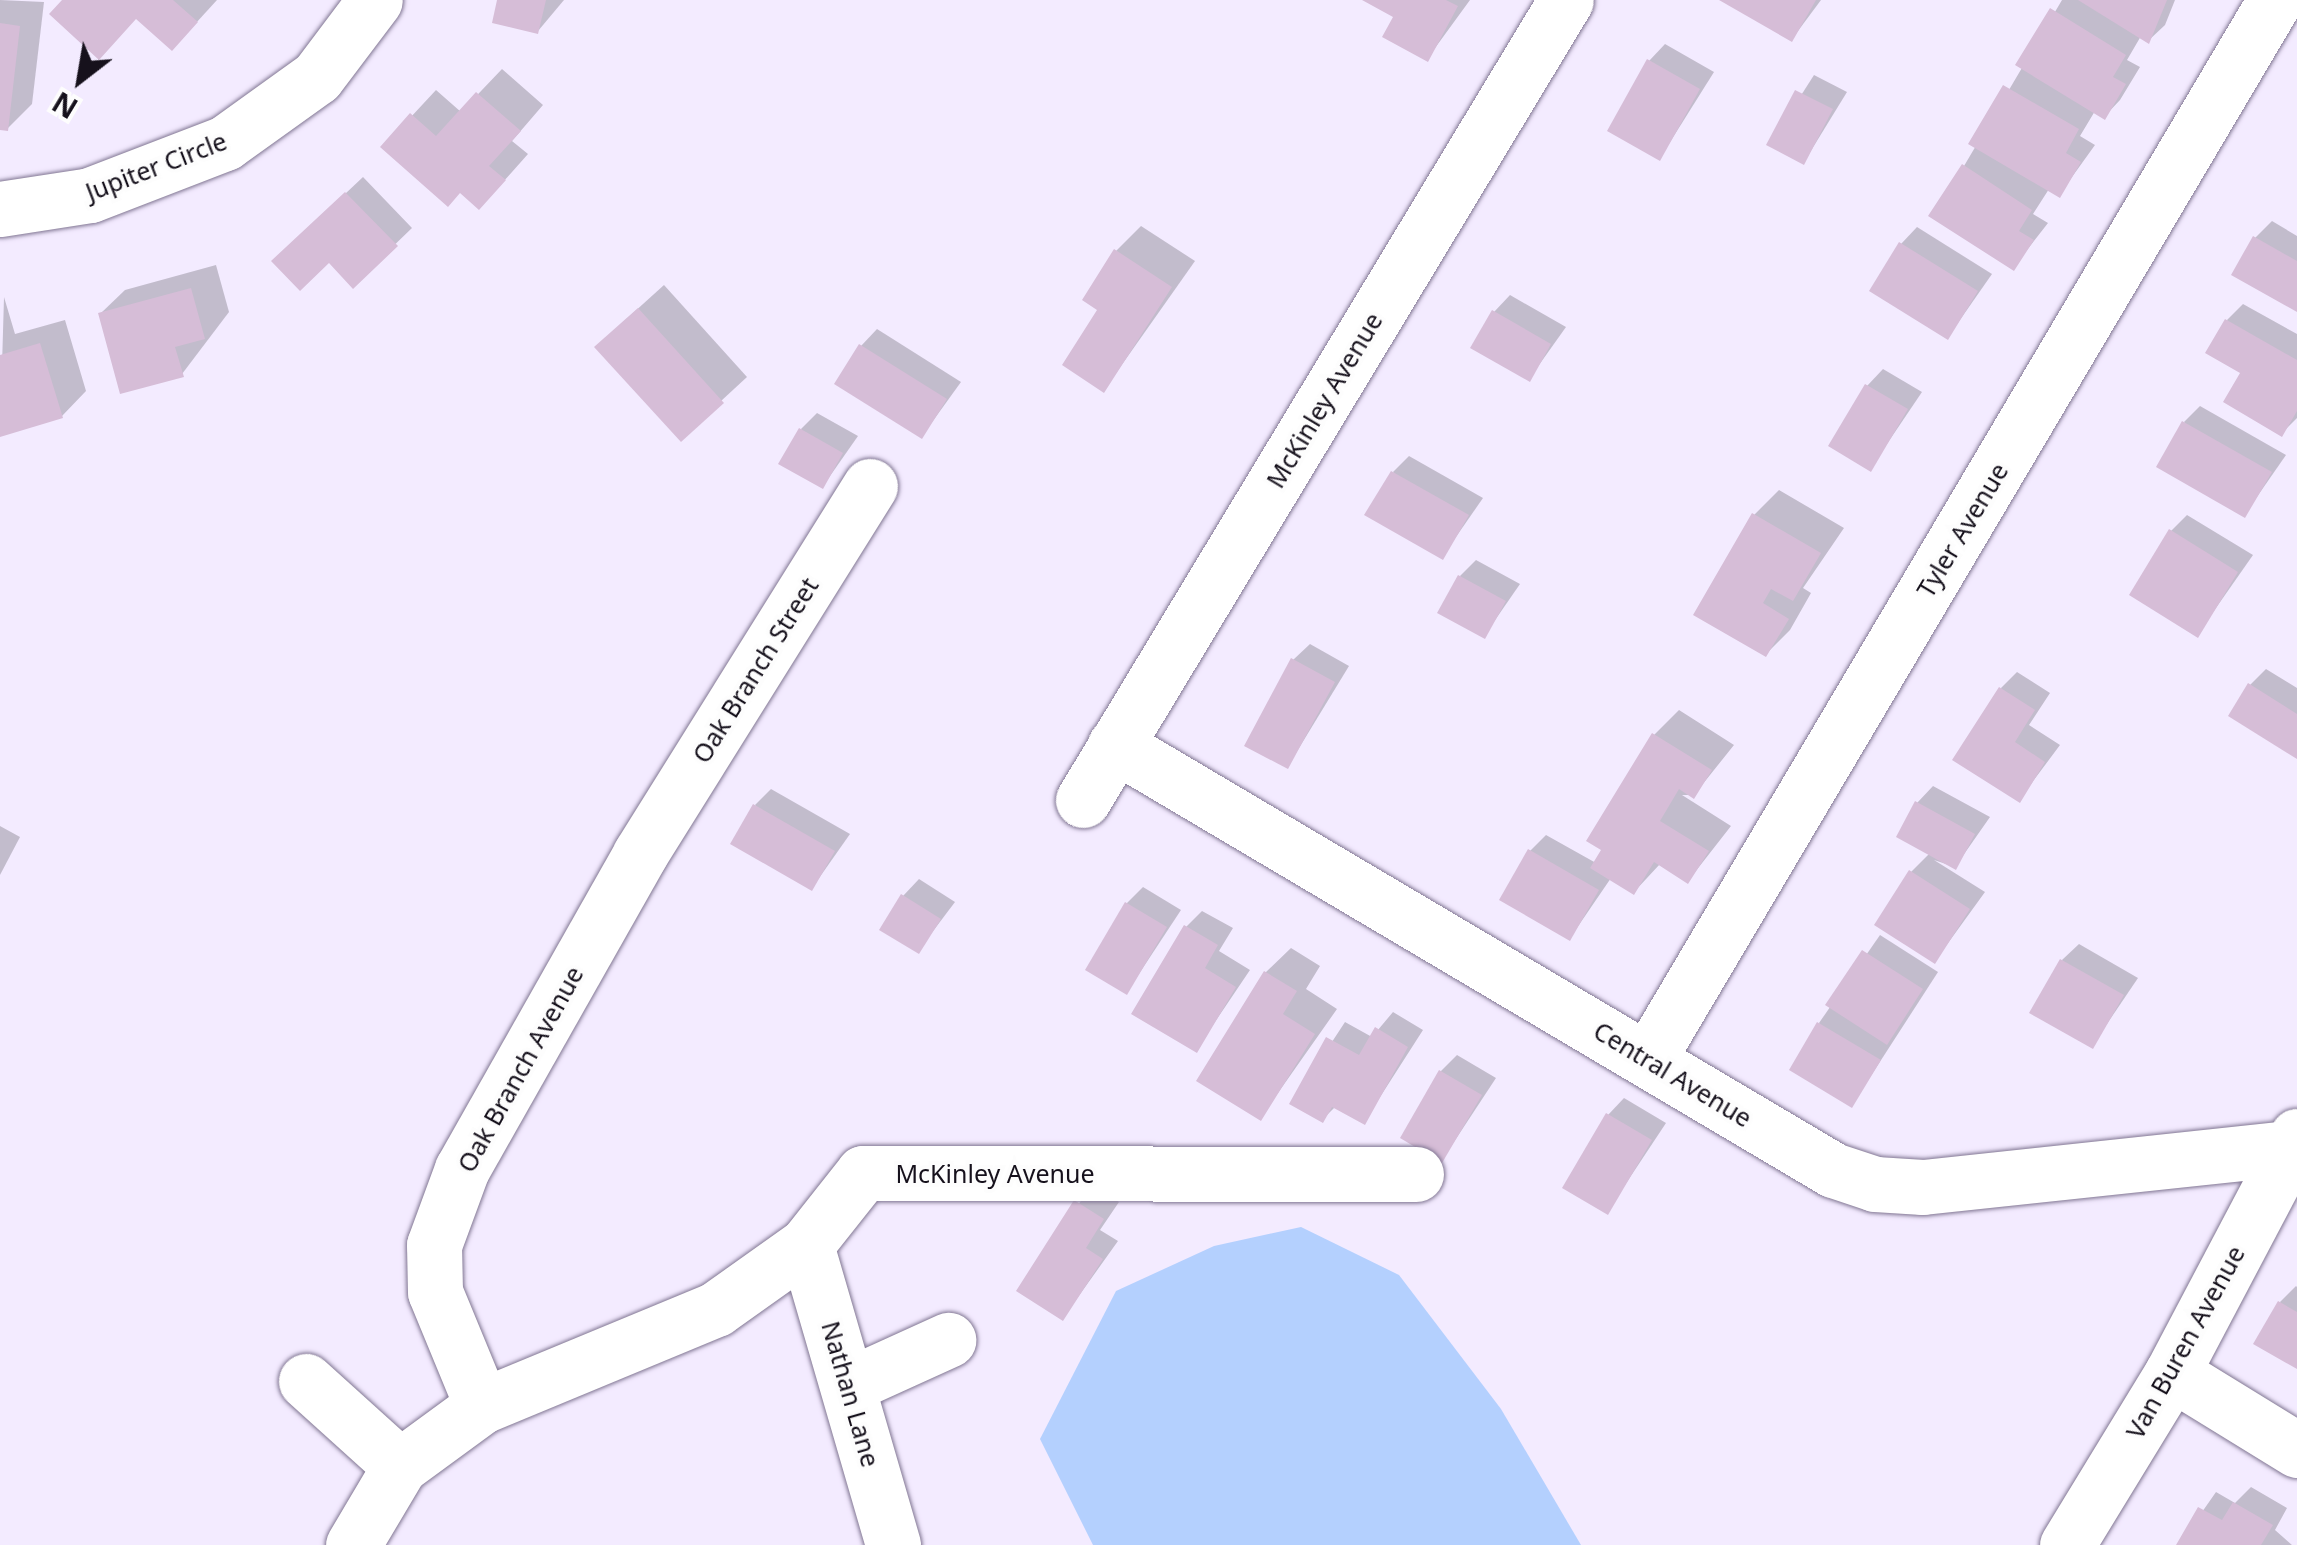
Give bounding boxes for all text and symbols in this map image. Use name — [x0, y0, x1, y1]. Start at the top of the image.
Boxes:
north arrow — [30, 30, 130, 130]
text: N — [45, 84, 84, 128]
street label: Jupiter Circle — [81, 125, 231, 207]
street label: McKinley Avenue — [1260, 307, 1388, 493]
street label: Tyler Avenue — [1910, 457, 2014, 603]
street label: Oak Branch Street — [686, 572, 824, 768]
street label: Oak Branch Avenue — [451, 961, 589, 1177]
street label: Central Avenue — [1589, 1015, 1757, 1133]
street label: McKinley Avenue — [895, 1158, 1095, 1188]
street label: Van Buren Avenue — [2120, 1240, 2250, 1444]
street label: Nathan Lane — [816, 1318, 886, 1470]

